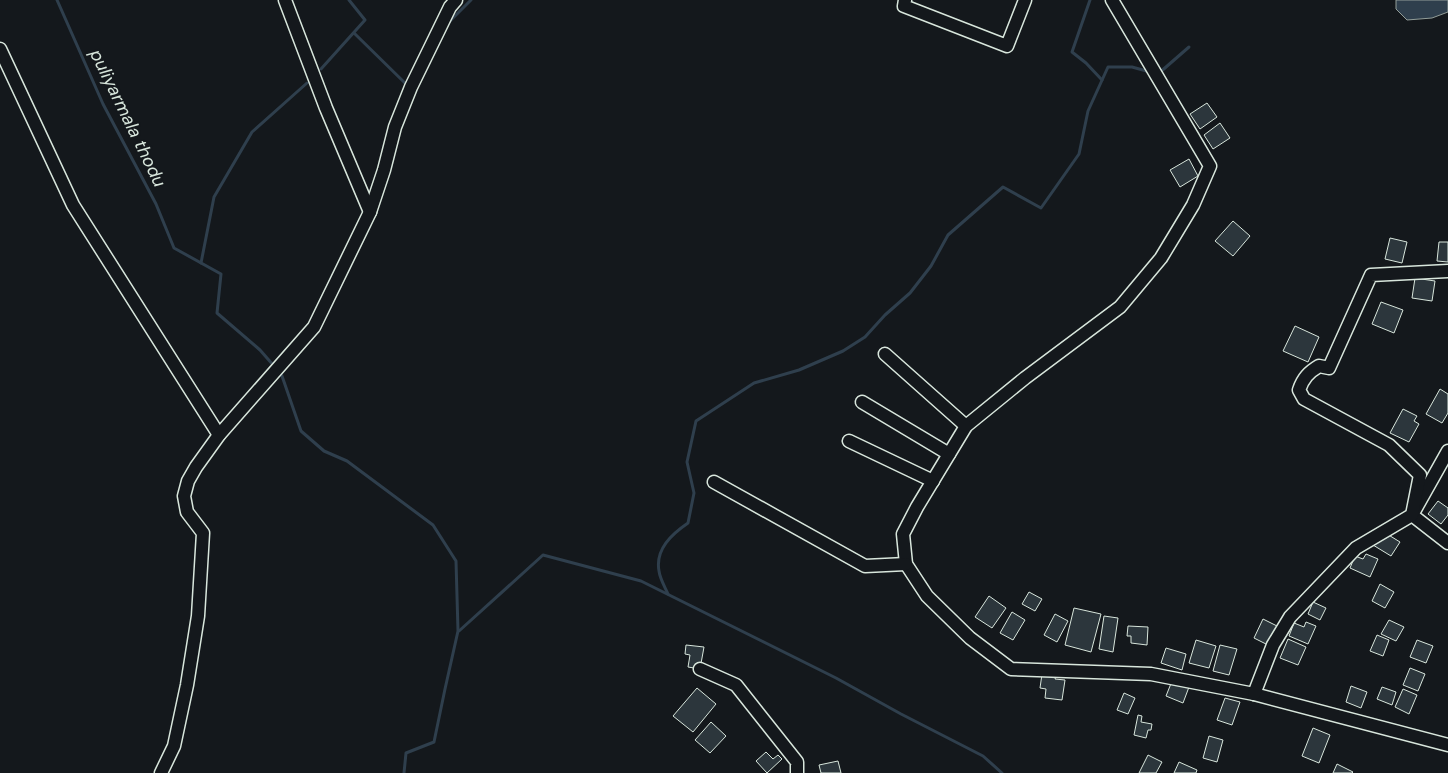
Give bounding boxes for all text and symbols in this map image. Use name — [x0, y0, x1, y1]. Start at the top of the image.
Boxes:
water label: puliyarmala thodu — [84, 44, 172, 191]

